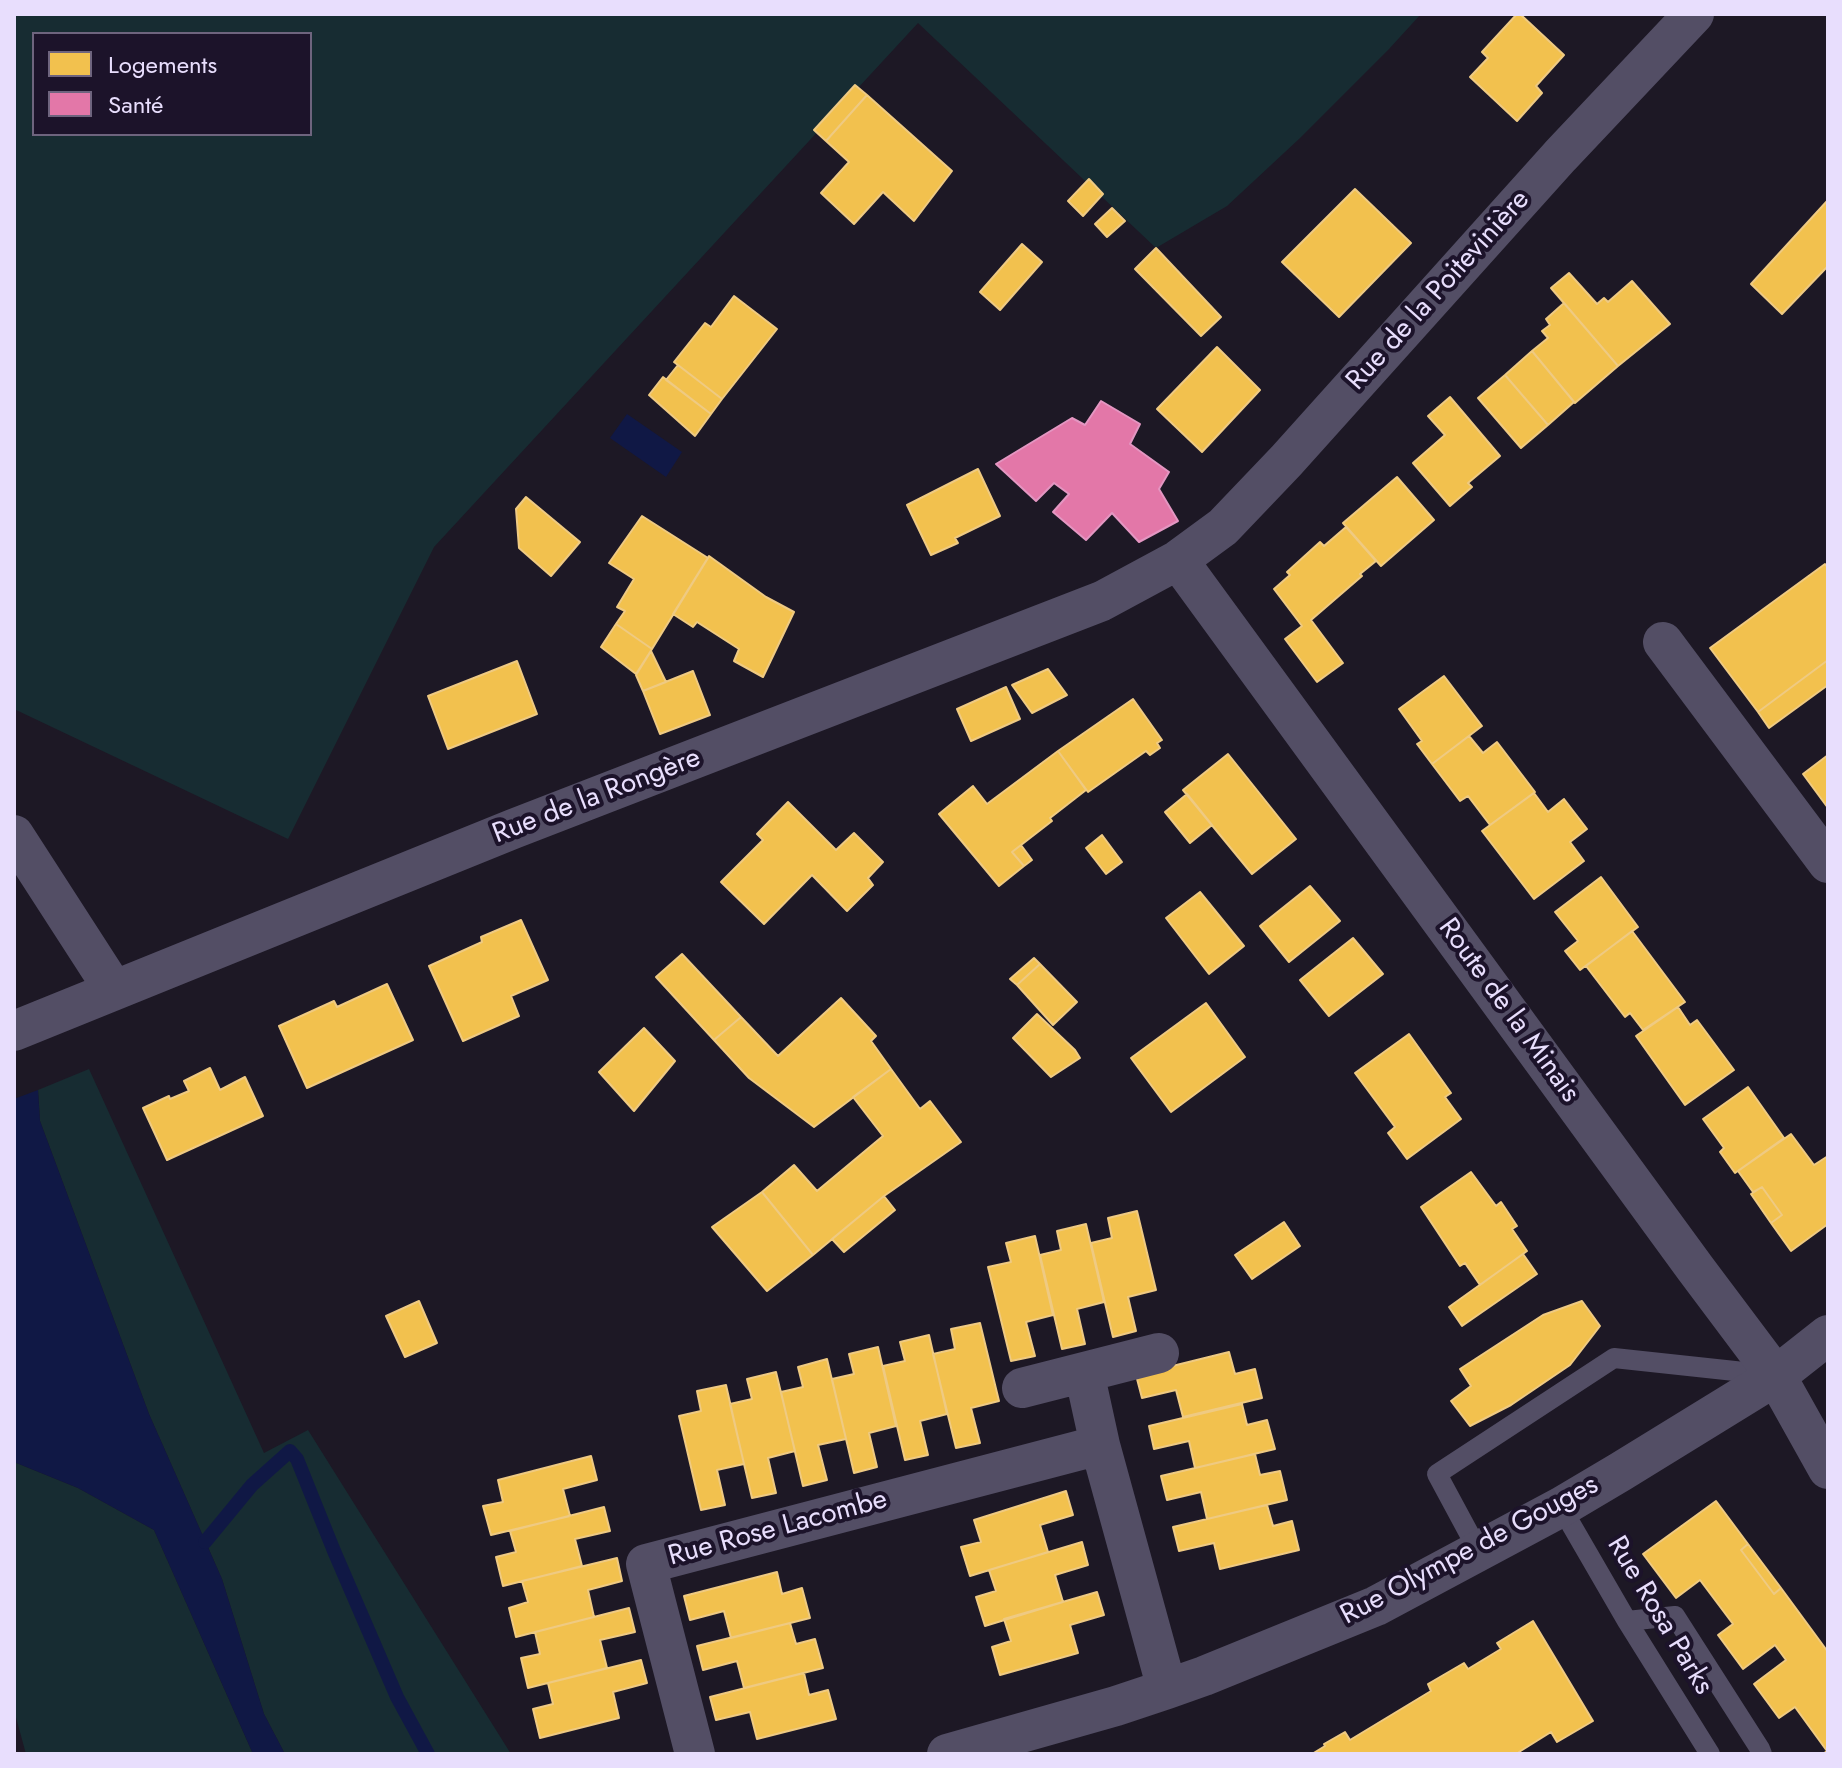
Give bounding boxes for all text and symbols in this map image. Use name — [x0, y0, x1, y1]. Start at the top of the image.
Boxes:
legend — [32, 32, 312, 136]
text: Logements — [108, 47, 217, 82]
text: Santé — [108, 87, 163, 122]
street label: Rue de la Poitevinière — [1340, 184, 1538, 398]
street label: Rue de la Rongère — [488, 742, 706, 852]
street label: Route de la Minais — [1430, 913, 1586, 1109]
street label: Rue Olympe de Gouges — [1335, 1469, 1605, 1633]
street label: Rue Rose Lacombe — [665, 1484, 891, 1574]
street label: Rue Rosa Parks — [1599, 1531, 1719, 1701]

